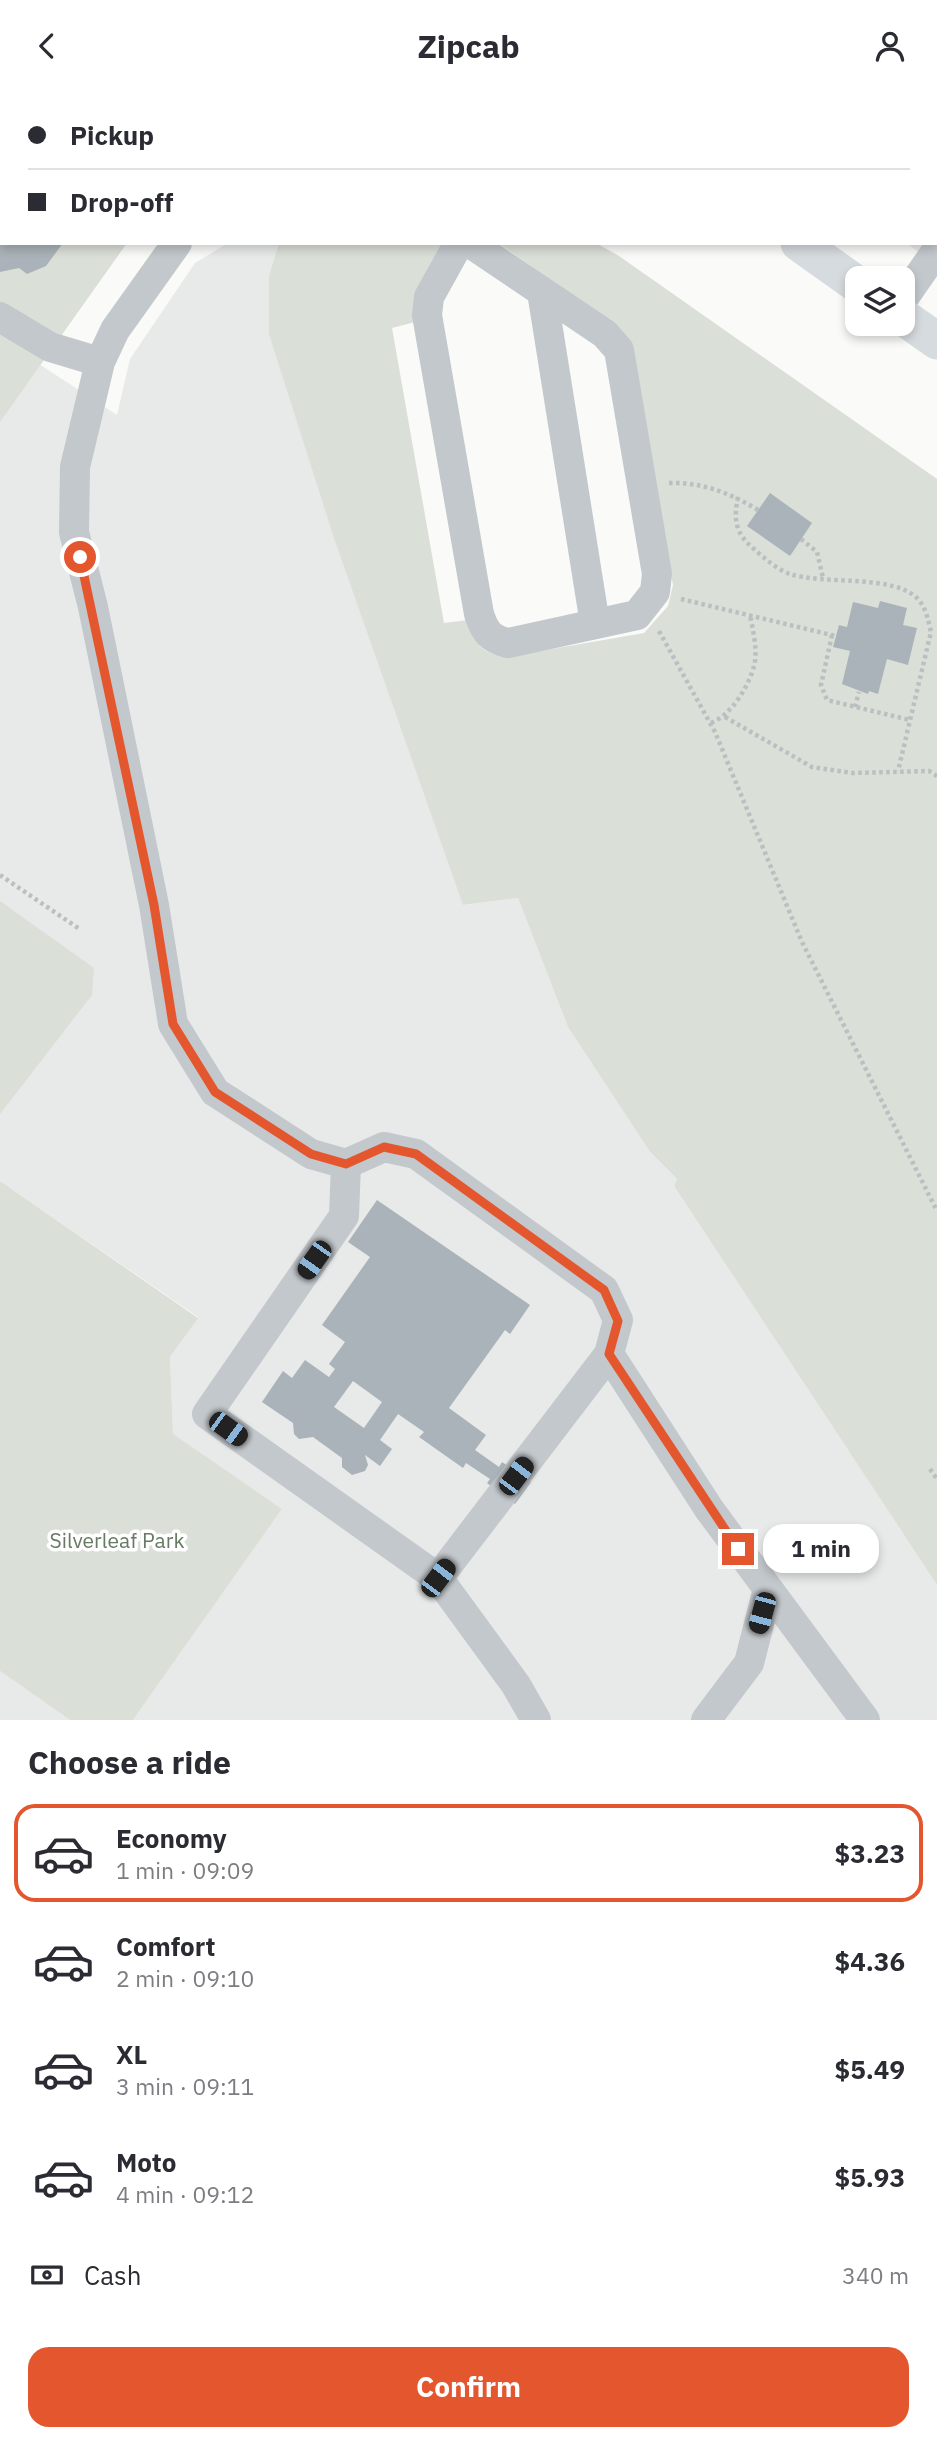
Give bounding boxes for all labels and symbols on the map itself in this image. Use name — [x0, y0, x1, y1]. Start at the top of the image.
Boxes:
route start — [64, 541, 96, 573]
car — [294, 1237, 335, 1283]
car — [205, 1408, 252, 1450]
car — [495, 1453, 538, 1499]
callout: 1 min — [762, 1525, 878, 1573]
park label: Silverleaf Park — [49, 1526, 185, 1554]
route end — [722, 1533, 754, 1565]
car — [417, 1555, 460, 1601]
car — [747, 1590, 778, 1636]

